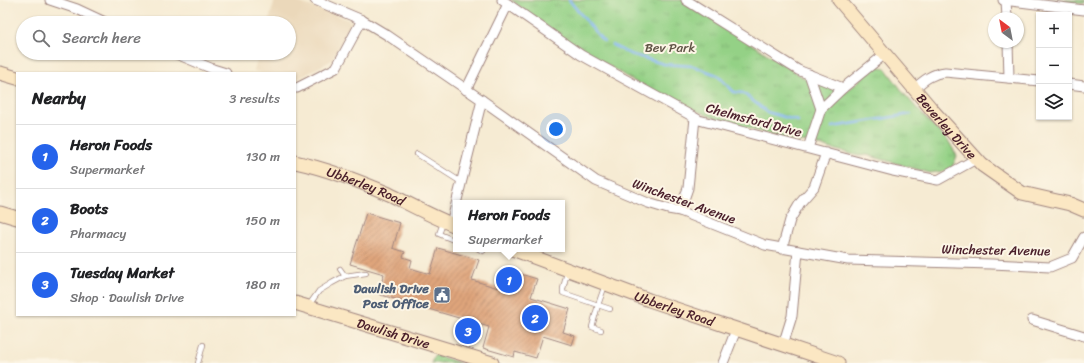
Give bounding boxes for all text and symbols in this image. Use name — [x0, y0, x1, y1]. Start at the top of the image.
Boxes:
north arrow — [988, 12, 1024, 48]
map controls — [1036, 12, 1072, 120]
button: + — [1036, 12, 1072, 48]
search box — [16, 16, 296, 60]
text: Search here — [62, 25, 141, 51]
icon: search — [30, 27, 52, 49]
park label: Bev Park — [645, 36, 695, 59]
button: − — [1036, 48, 1072, 84]
text: Nearby — [32, 83, 86, 113]
button: layers — [1036, 84, 1072, 120]
text: 3 results — [229, 87, 280, 110]
street label: Beverley Drive — [911, 88, 983, 165]
street label: Chelmsford Drive — [703, 96, 805, 144]
your location — [546, 119, 566, 139]
text: Heron Foods — [70, 132, 152, 158]
text: 1 — [42, 145, 48, 168]
text: 130 m — [246, 145, 280, 168]
text: Supermarket — [70, 158, 145, 181]
street label: Ubberley Road — [324, 160, 410, 212]
street label: Winchester Avenue — [629, 172, 739, 230]
text: Boots — [70, 196, 108, 222]
popup — [453, 200, 565, 252]
text: Heron Foods — [468, 202, 550, 228]
text: 2 — [41, 209, 49, 232]
text: 150 m — [245, 209, 280, 232]
text: Pharmacy — [70, 222, 126, 245]
text: Supermarket — [468, 228, 543, 251]
street label: Winchester Avenue — [941, 238, 1051, 262]
text: Tuesday Market — [70, 260, 174, 286]
pin: 1 — [496, 265, 522, 295]
text: 3 — [41, 273, 49, 296]
text: 180 m — [245, 273, 280, 296]
place label: Dawlish Drive Post Office — [353, 277, 429, 315]
street label: Ubberley Road — [631, 284, 719, 333]
public building icon: Dawlish Drive Post Office — [432, 285, 452, 305]
text: Shop · Dawlish Drive — [70, 286, 184, 309]
pin: 2 — [522, 303, 548, 333]
street label: Dawlish Drive — [354, 311, 433, 355]
pin: 3 — [455, 316, 481, 346]

